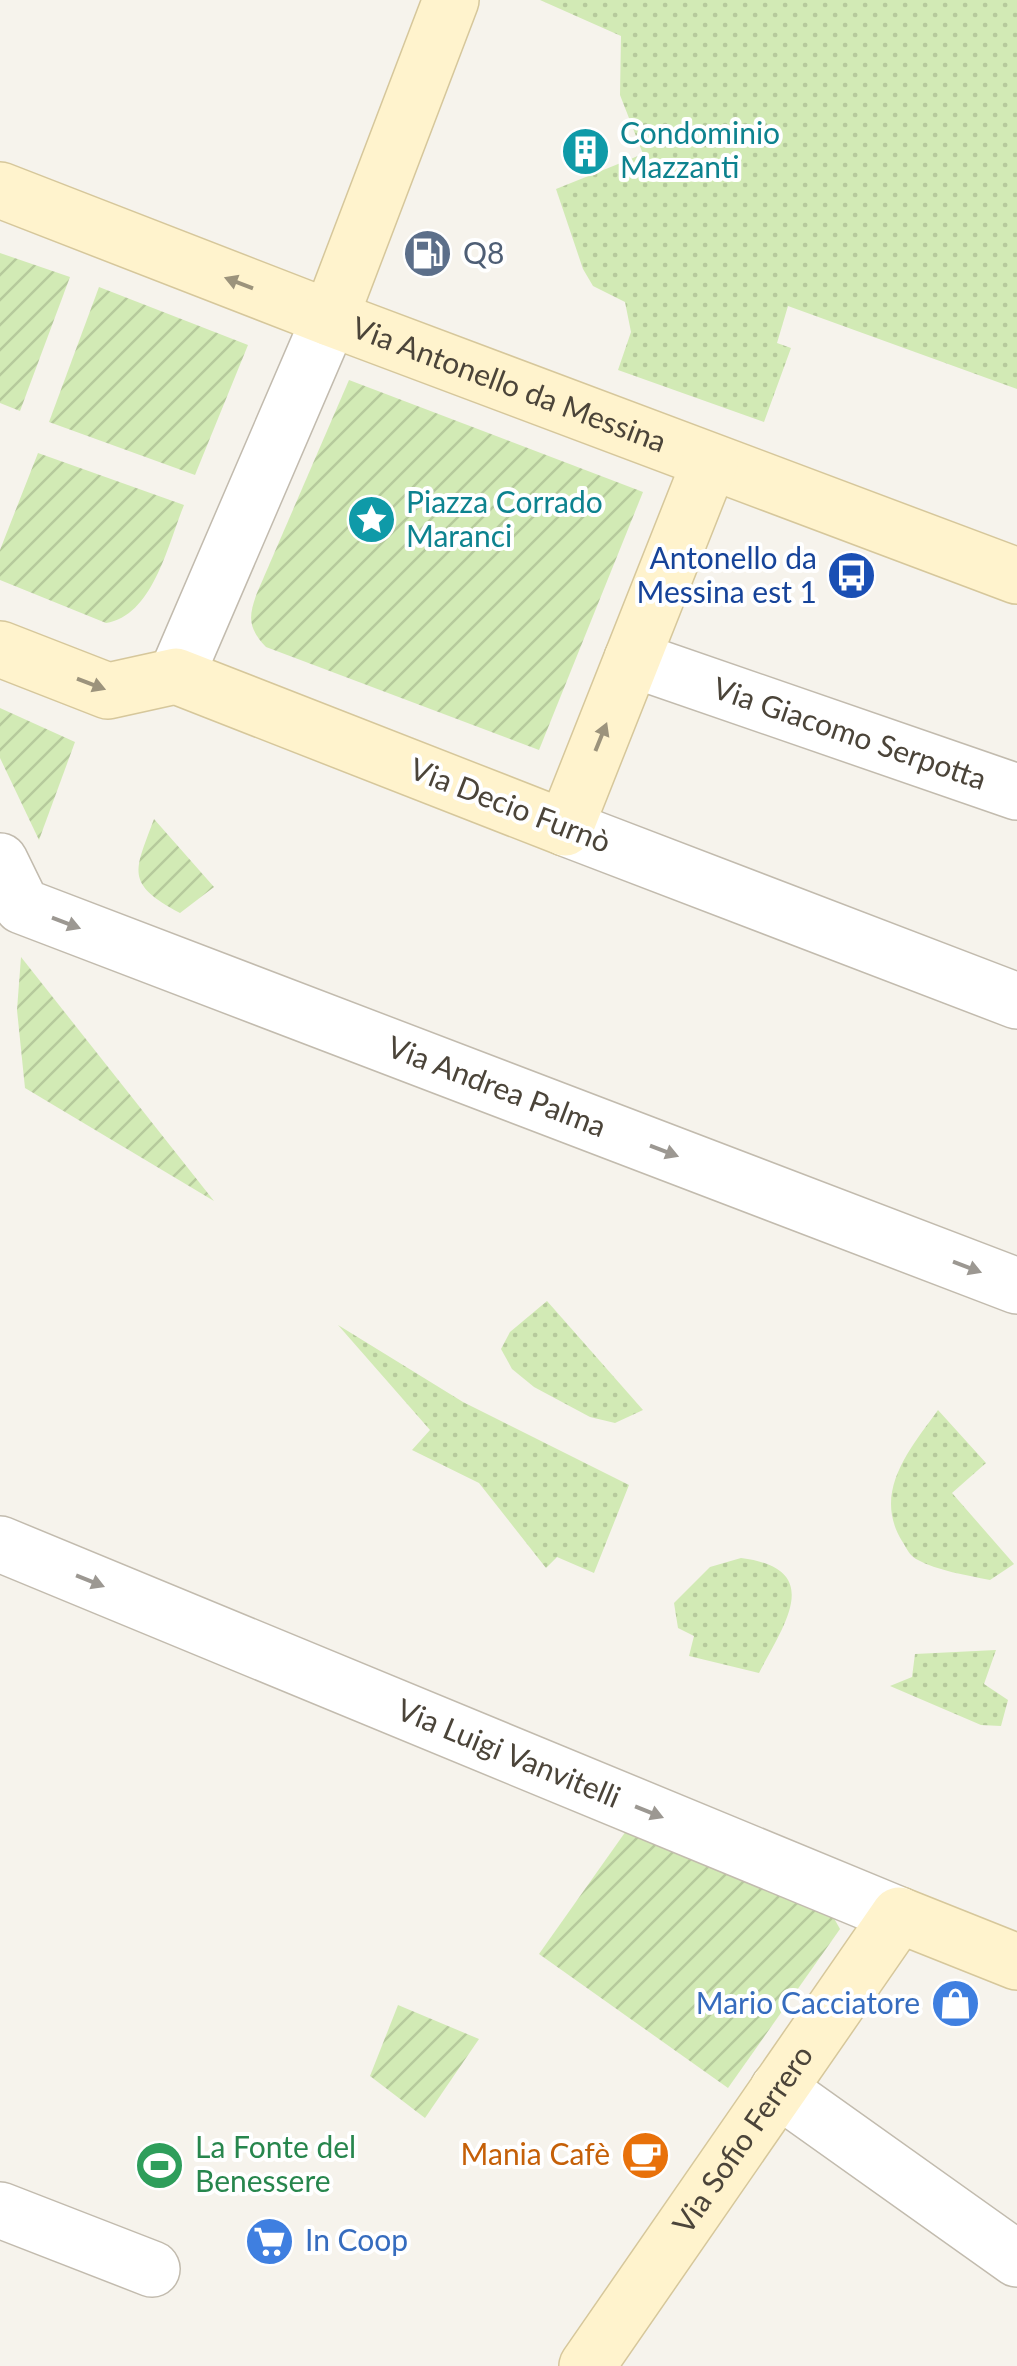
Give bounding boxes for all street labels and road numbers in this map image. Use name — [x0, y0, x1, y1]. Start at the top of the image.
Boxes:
street label: Via Antonello da Messina — [348, 308, 672, 459]
street label: Via Giacomo Serpotta — [709, 668, 991, 796]
street label: Via Decio Furnò — [405, 749, 616, 859]
street label: Via Andrea Palma — [383, 1027, 611, 1143]
street label: Via Luigi Vanvitelli — [392, 1690, 626, 1814]
street label: Via Sofio Ferrero — [664, 2038, 819, 2240]

